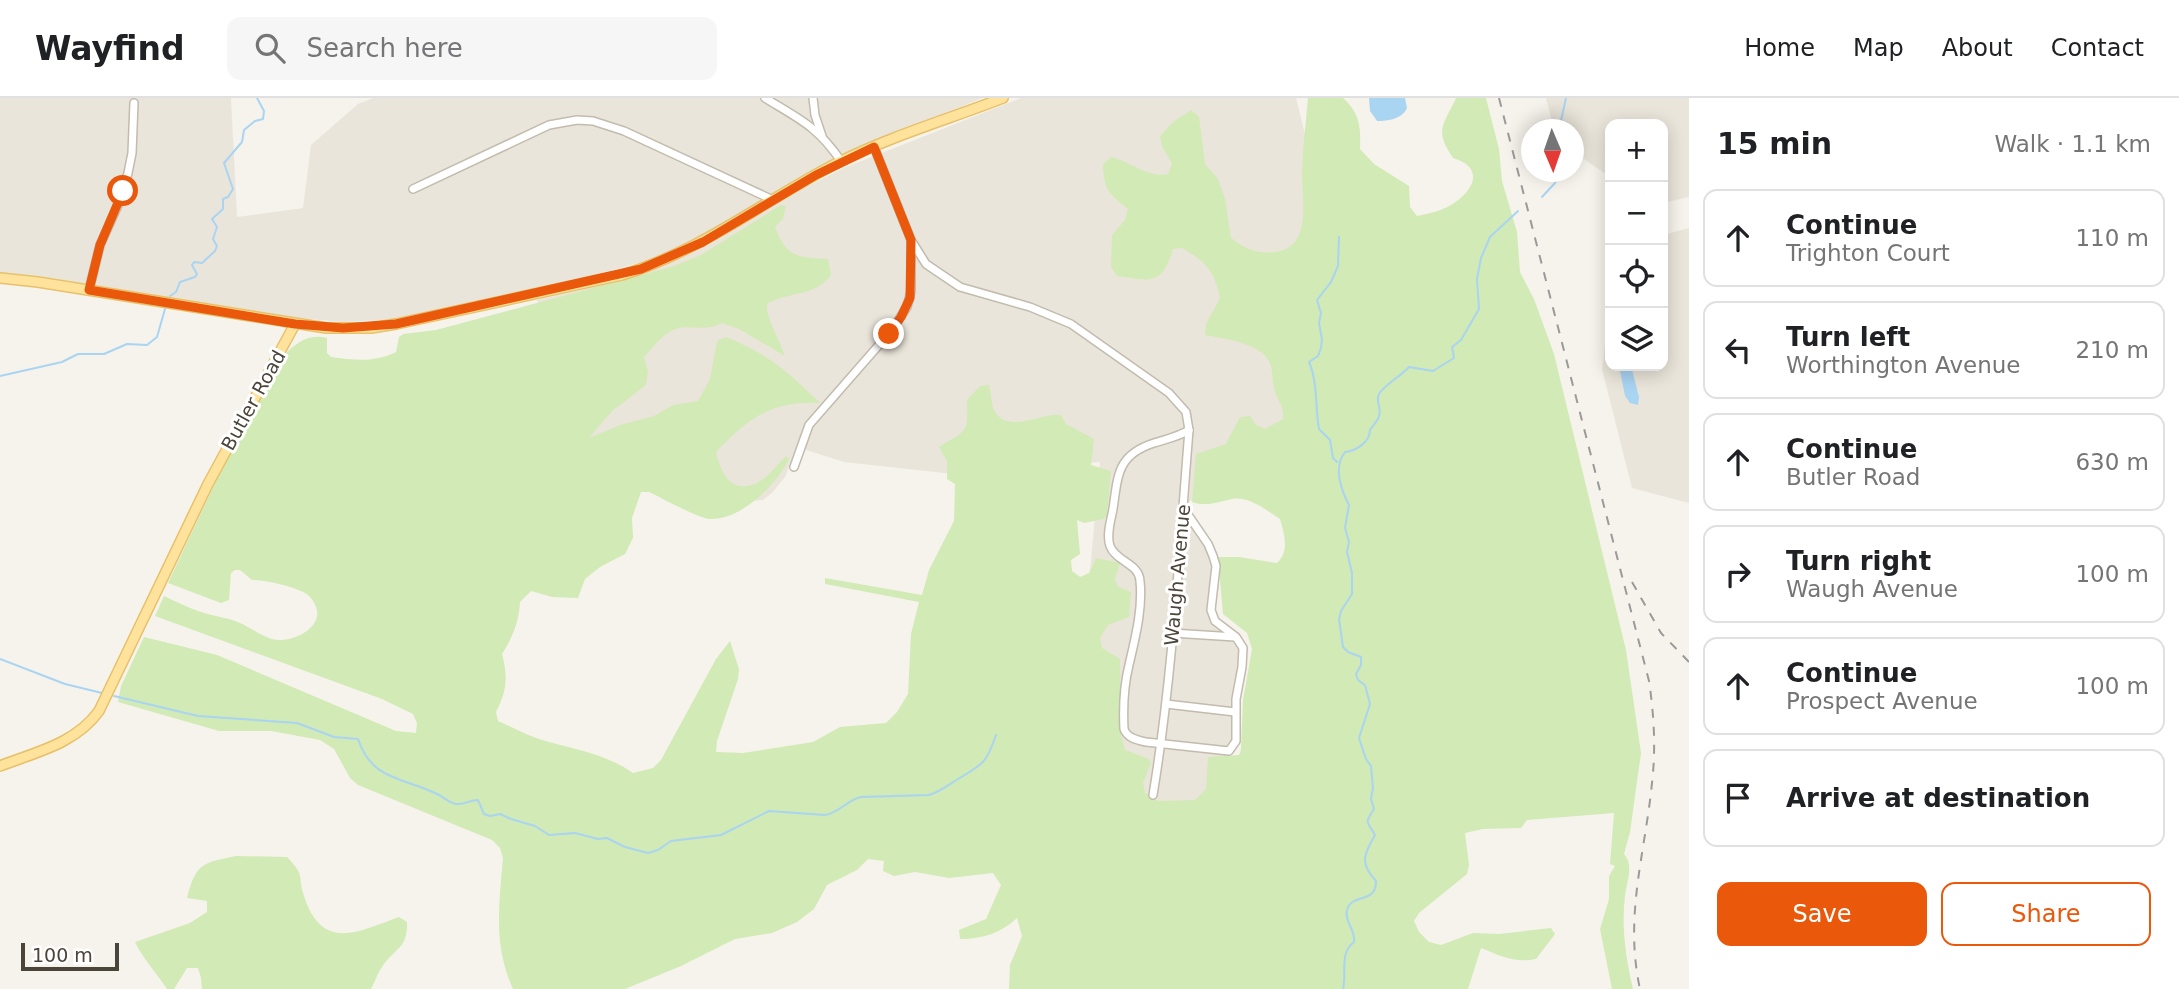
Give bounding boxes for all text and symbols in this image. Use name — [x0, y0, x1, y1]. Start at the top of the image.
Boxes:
search box — [227, 17, 717, 80]
text: Wayfind — [35, 29, 185, 68]
icon: search — [251, 29, 289, 67]
text: Search here — [307, 33, 463, 63]
text: Home — [1744, 34, 1815, 62]
text: Map — [1853, 34, 1904, 62]
text: About — [1942, 34, 2013, 62]
text: Contact — [2051, 34, 2144, 62]
north arrow — [1521, 119, 1584, 182]
map controls — [1605, 119, 1668, 371]
button: + — [1605, 119, 1668, 182]
text: 15 min — [1717, 126, 1832, 161]
text: Walk · 1.1 km — [1994, 131, 2151, 157]
route start — [107, 175, 138, 206]
button: − — [1605, 182, 1668, 245]
text: Continue — [1786, 210, 1917, 240]
icon: ahead — [1719, 219, 1757, 257]
text: 110 m — [2075, 225, 2149, 251]
text: Trighton Court — [1786, 240, 1950, 266]
button: locate — [1605, 245, 1668, 308]
button: layers — [1605, 308, 1668, 371]
route end — [873, 318, 904, 349]
text: Turn left — [1786, 322, 1910, 352]
icon: left — [1719, 331, 1757, 369]
text: 210 m — [2075, 337, 2149, 363]
street label: Butler Road — [216, 346, 290, 454]
text: Worthington Avenue — [1786, 352, 2021, 378]
text: Continue — [1786, 434, 1917, 464]
icon: ahead — [1719, 443, 1757, 481]
text: 630 m — [2075, 449, 2149, 475]
text: Butler Road — [1786, 464, 1920, 490]
street label: Waugh Avenue — [1160, 503, 1194, 647]
text: Turn right — [1786, 546, 1931, 576]
icon: right — [1719, 555, 1757, 593]
text: 100 m — [2075, 561, 2149, 587]
text: Waugh Avenue — [1786, 576, 1958, 602]
text: Continue — [1786, 658, 1917, 688]
icon: ahead — [1719, 667, 1757, 705]
text: 100 m — [2075, 673, 2149, 699]
text: Prospect Avenue — [1786, 688, 1978, 714]
icon: arrive — [1719, 779, 1757, 817]
text: Arrive at destination — [1786, 783, 2090, 813]
button: Save — [1717, 882, 1927, 946]
button: Share — [1941, 882, 2151, 946]
scale bar — [21, 940, 119, 972]
text: 100 m — [32, 944, 93, 966]

